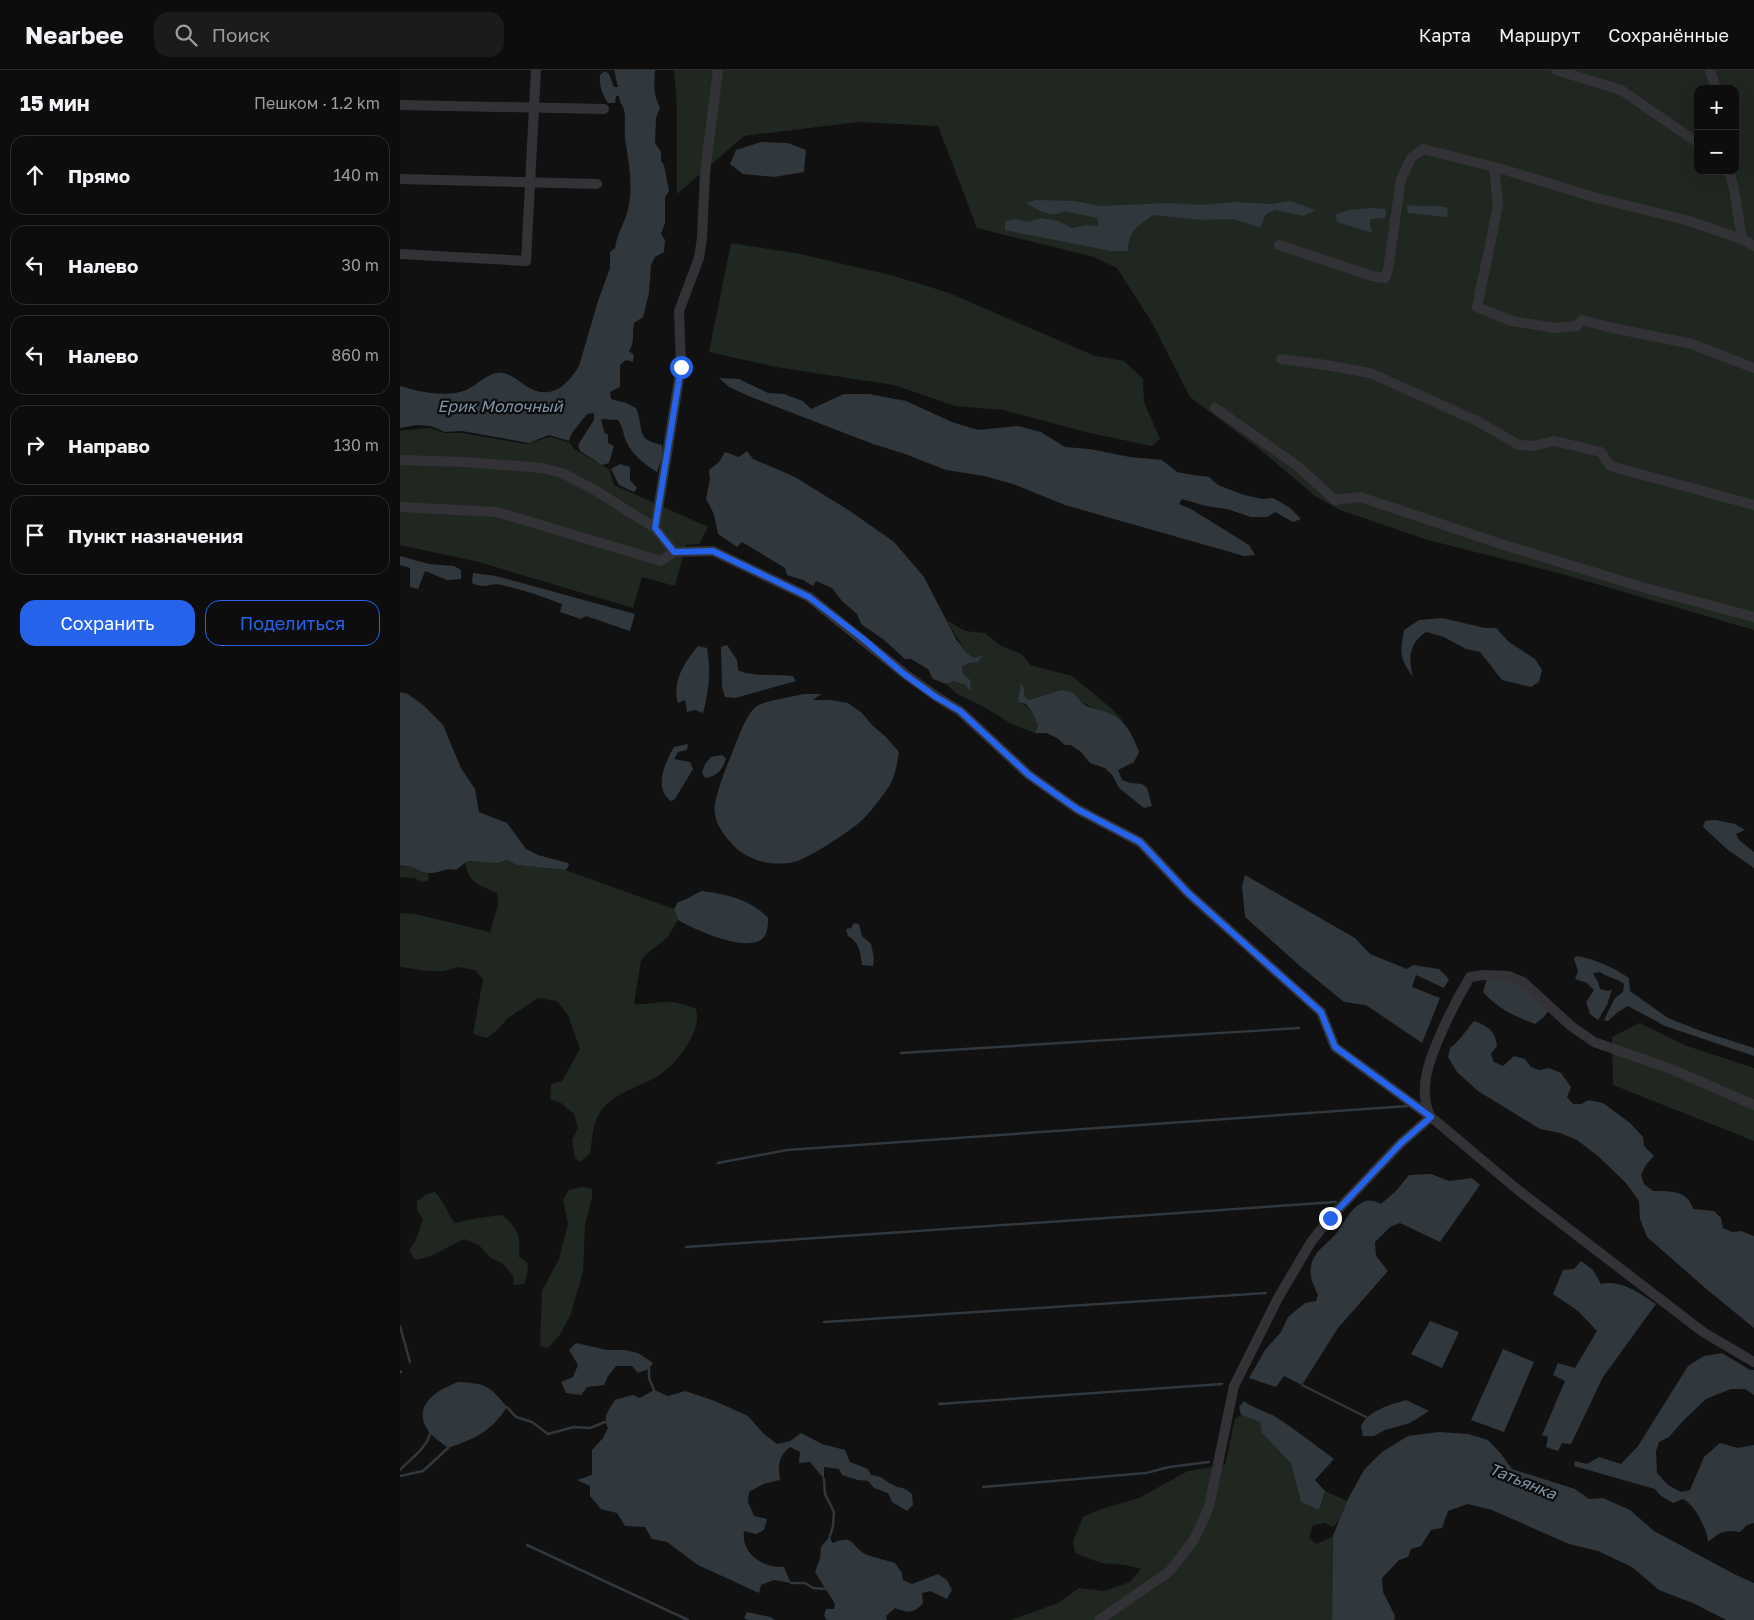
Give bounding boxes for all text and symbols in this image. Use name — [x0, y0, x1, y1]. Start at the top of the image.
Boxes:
search box — [154, 12, 504, 57]
text: Nearbee — [25, 20, 124, 49]
icon: search — [172, 21, 200, 49]
text: Поиск — [212, 23, 270, 46]
text: Карта — [1419, 24, 1471, 46]
text: Маршрут — [1499, 24, 1580, 46]
text: Сохранённые — [1608, 24, 1729, 46]
map controls — [1694, 85, 1739, 175]
button: + — [1694, 85, 1739, 130]
text: 15 мин — [20, 90, 90, 116]
text: Пешком · 1.2 km — [254, 93, 380, 113]
button: − — [1694, 130, 1739, 175]
icon: ahead — [21, 161, 49, 189]
text: Прямо — [68, 164, 130, 187]
text: 140 m — [333, 165, 379, 185]
icon: left — [21, 251, 49, 279]
text: Налево — [68, 254, 138, 277]
text: 30 m — [342, 255, 379, 275]
icon: left — [21, 341, 49, 369]
text: Налево — [68, 344, 138, 367]
text: 860 m — [331, 345, 379, 365]
route start — [670, 356, 693, 379]
water label: Ерик Молочный — [438, 396, 564, 416]
icon: right — [21, 431, 49, 459]
text: Направо — [68, 434, 150, 457]
text: 130 m — [334, 435, 379, 455]
icon: arrive — [21, 521, 49, 549]
text: Пункт назначения — [68, 524, 243, 547]
button: Сохранить — [20, 600, 195, 646]
button: Поделиться — [205, 600, 380, 646]
route end — [1319, 1207, 1342, 1230]
water label: Татьянка — [1487, 1459, 1560, 1504]

